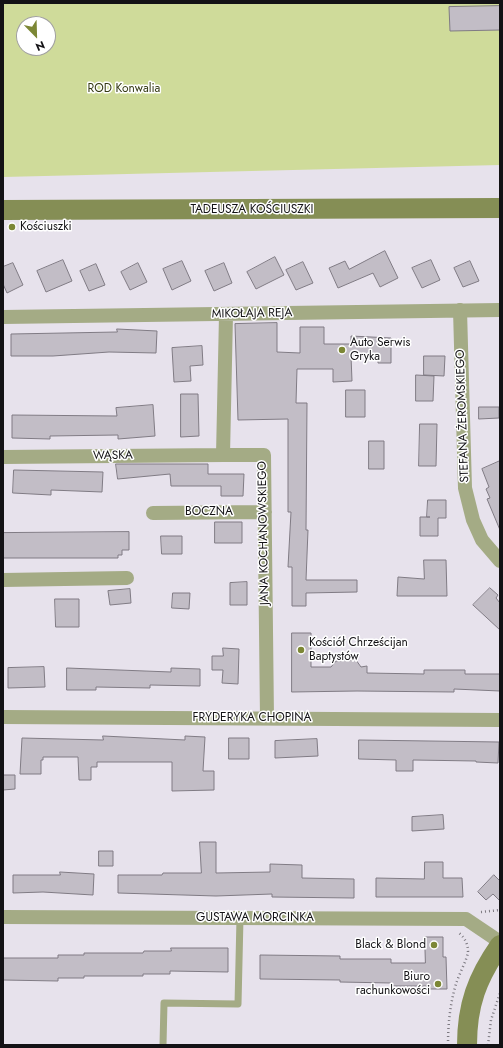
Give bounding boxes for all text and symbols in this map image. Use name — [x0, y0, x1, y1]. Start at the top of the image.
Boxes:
north arrow — [16, 16, 56, 56]
text: N — [33, 37, 47, 55]
park label: ROD Konwalia — [88, 82, 160, 96]
street label: TADEUSZA KOŚCIUSZKI — [191, 203, 313, 217]
place label: Kościuszki — [20, 220, 72, 234]
marker: Kościuszki — [7, 222, 17, 232]
street label: MIKOŁAJA REJA — [212, 306, 292, 322]
place label: Auto Serwis Gryka — [350, 336, 410, 364]
marker: Auto Serwis Gryka — [337, 345, 347, 355]
street label: STEFANA ŻEROMSKIEGO — [453, 349, 473, 483]
street label: WĄSKA — [93, 448, 133, 464]
street label: JANA KOCHANOWSKIEGO — [256, 461, 272, 605]
street label: BOCZNA — [185, 505, 233, 519]
place label: Kościół Chrześcijan Baptystów — [309, 636, 408, 664]
marker: Kościół Chrześcijan Baptystów — [296, 645, 306, 655]
street label: FRYDERYKA CHOPINA — [193, 711, 311, 725]
street label: GUSTAWA MORCINKA — [196, 911, 314, 925]
place label: Black & Blond — [355, 938, 426, 952]
marker: Black & Blond — [429, 940, 439, 950]
place label: Biuro rachunkowości — [356, 970, 430, 998]
marker: Biuro rachunkowości — [433, 979, 443, 989]

